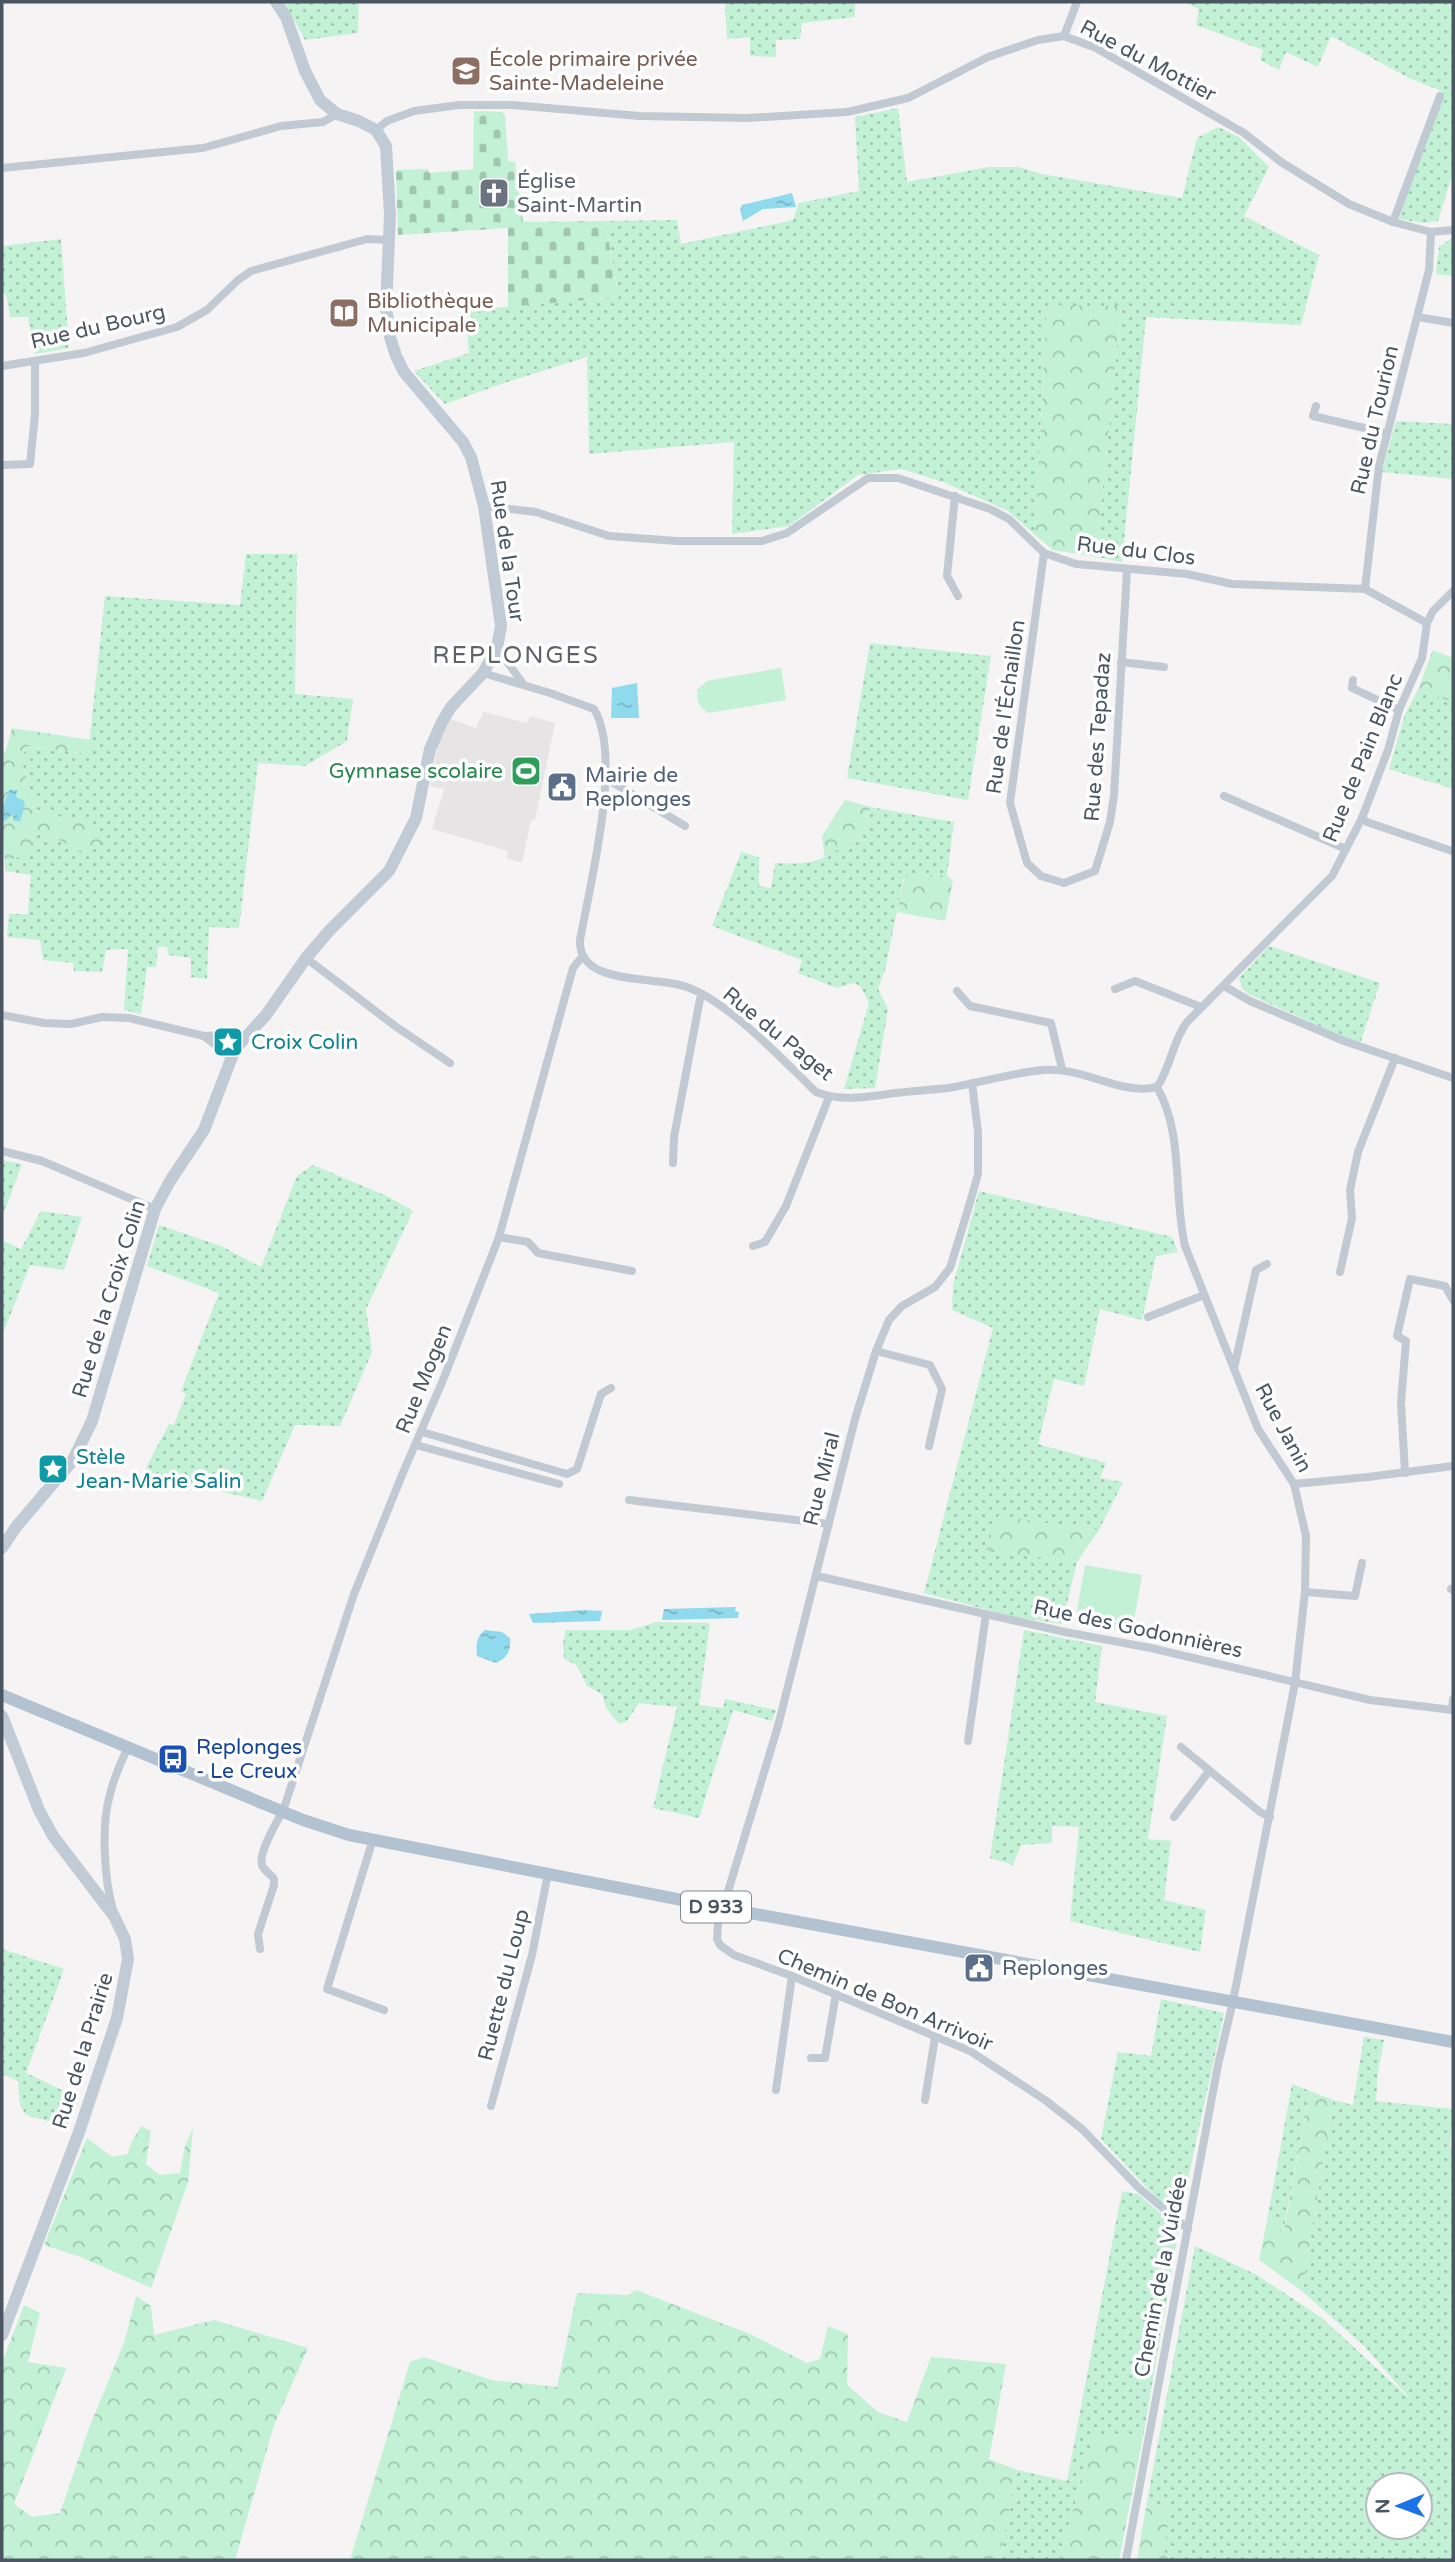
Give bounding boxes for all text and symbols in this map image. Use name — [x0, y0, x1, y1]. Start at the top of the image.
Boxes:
street label: Rue du Mottier — [1076, 15, 1220, 107]
place label: École primaire privée Sainte-Madeleine — [489, 47, 698, 96]
school or university icon: École primaire privée Sainte-Madeleine — [449, 54, 483, 88]
place label: Église Saint-Martin — [517, 169, 642, 218]
church icon: Église Saint-Martin — [477, 176, 511, 210]
place label: Bibliothèque Municipale — [367, 289, 494, 338]
library icon: Bibliothèque Municipale — [327, 296, 361, 330]
street label: Rue du Bourg — [28, 299, 168, 355]
street label: Rue du Tourion — [1346, 343, 1404, 497]
street label: Rue de la Tour — [485, 478, 529, 624]
street label: Rue du Clos — [1075, 531, 1197, 571]
street label: Rue de l'Échaillon — [981, 618, 1031, 796]
district label: REPLONGES — [432, 641, 600, 670]
street label: Rue des Tepadaz — [1080, 651, 1116, 823]
street label: Rue de Pain Blanc — [1318, 670, 1408, 846]
sports icon: Gymnase scolaire — [509, 754, 543, 788]
place label: Gymnase scolaire — [329, 759, 503, 784]
place label: Mairie de Replonges — [585, 763, 691, 812]
public building icon: Mairie de Replonges — [545, 770, 579, 804]
street label: Rue du Paget — [718, 982, 838, 1086]
place icon: Croix Colin — [211, 1025, 245, 1059]
place label: Croix Colin — [251, 1030, 358, 1055]
street label: Rue de la Croix Colin — [67, 1197, 151, 1401]
street label: Rue Mogen — [391, 1321, 457, 1437]
street label: Rue Janin — [1249, 1379, 1317, 1477]
street label: Rue Miral — [798, 1430, 846, 1528]
place label: Stèle Jean-Marie Salin — [76, 1445, 242, 1494]
place icon: Stèle Jean-Marie Salin — [36, 1452, 70, 1486]
street label: Rue des Godonnières — [1031, 1595, 1245, 1663]
place label: Replonges - Le Creux — [196, 1735, 302, 1784]
bus stop icon: Replonges - Le Creux — [156, 1742, 190, 1776]
road number: D 933 — [681, 1892, 751, 1923]
street label: Ruette du Loup — [473, 1907, 535, 2063]
street label: Chemin de Bon Arrivoir — [773, 1943, 997, 2057]
public building icon: Replonges — [962, 1951, 996, 1985]
place label: Replonges — [1002, 1956, 1108, 1981]
street label: Rue de la Prairie — [47, 1970, 119, 2132]
street label: Chemin de la Vuidée — [1129, 2174, 1193, 2379]
north arrow — [1364, 2471, 1434, 2541]
text: N — [1372, 2498, 1394, 2514]

